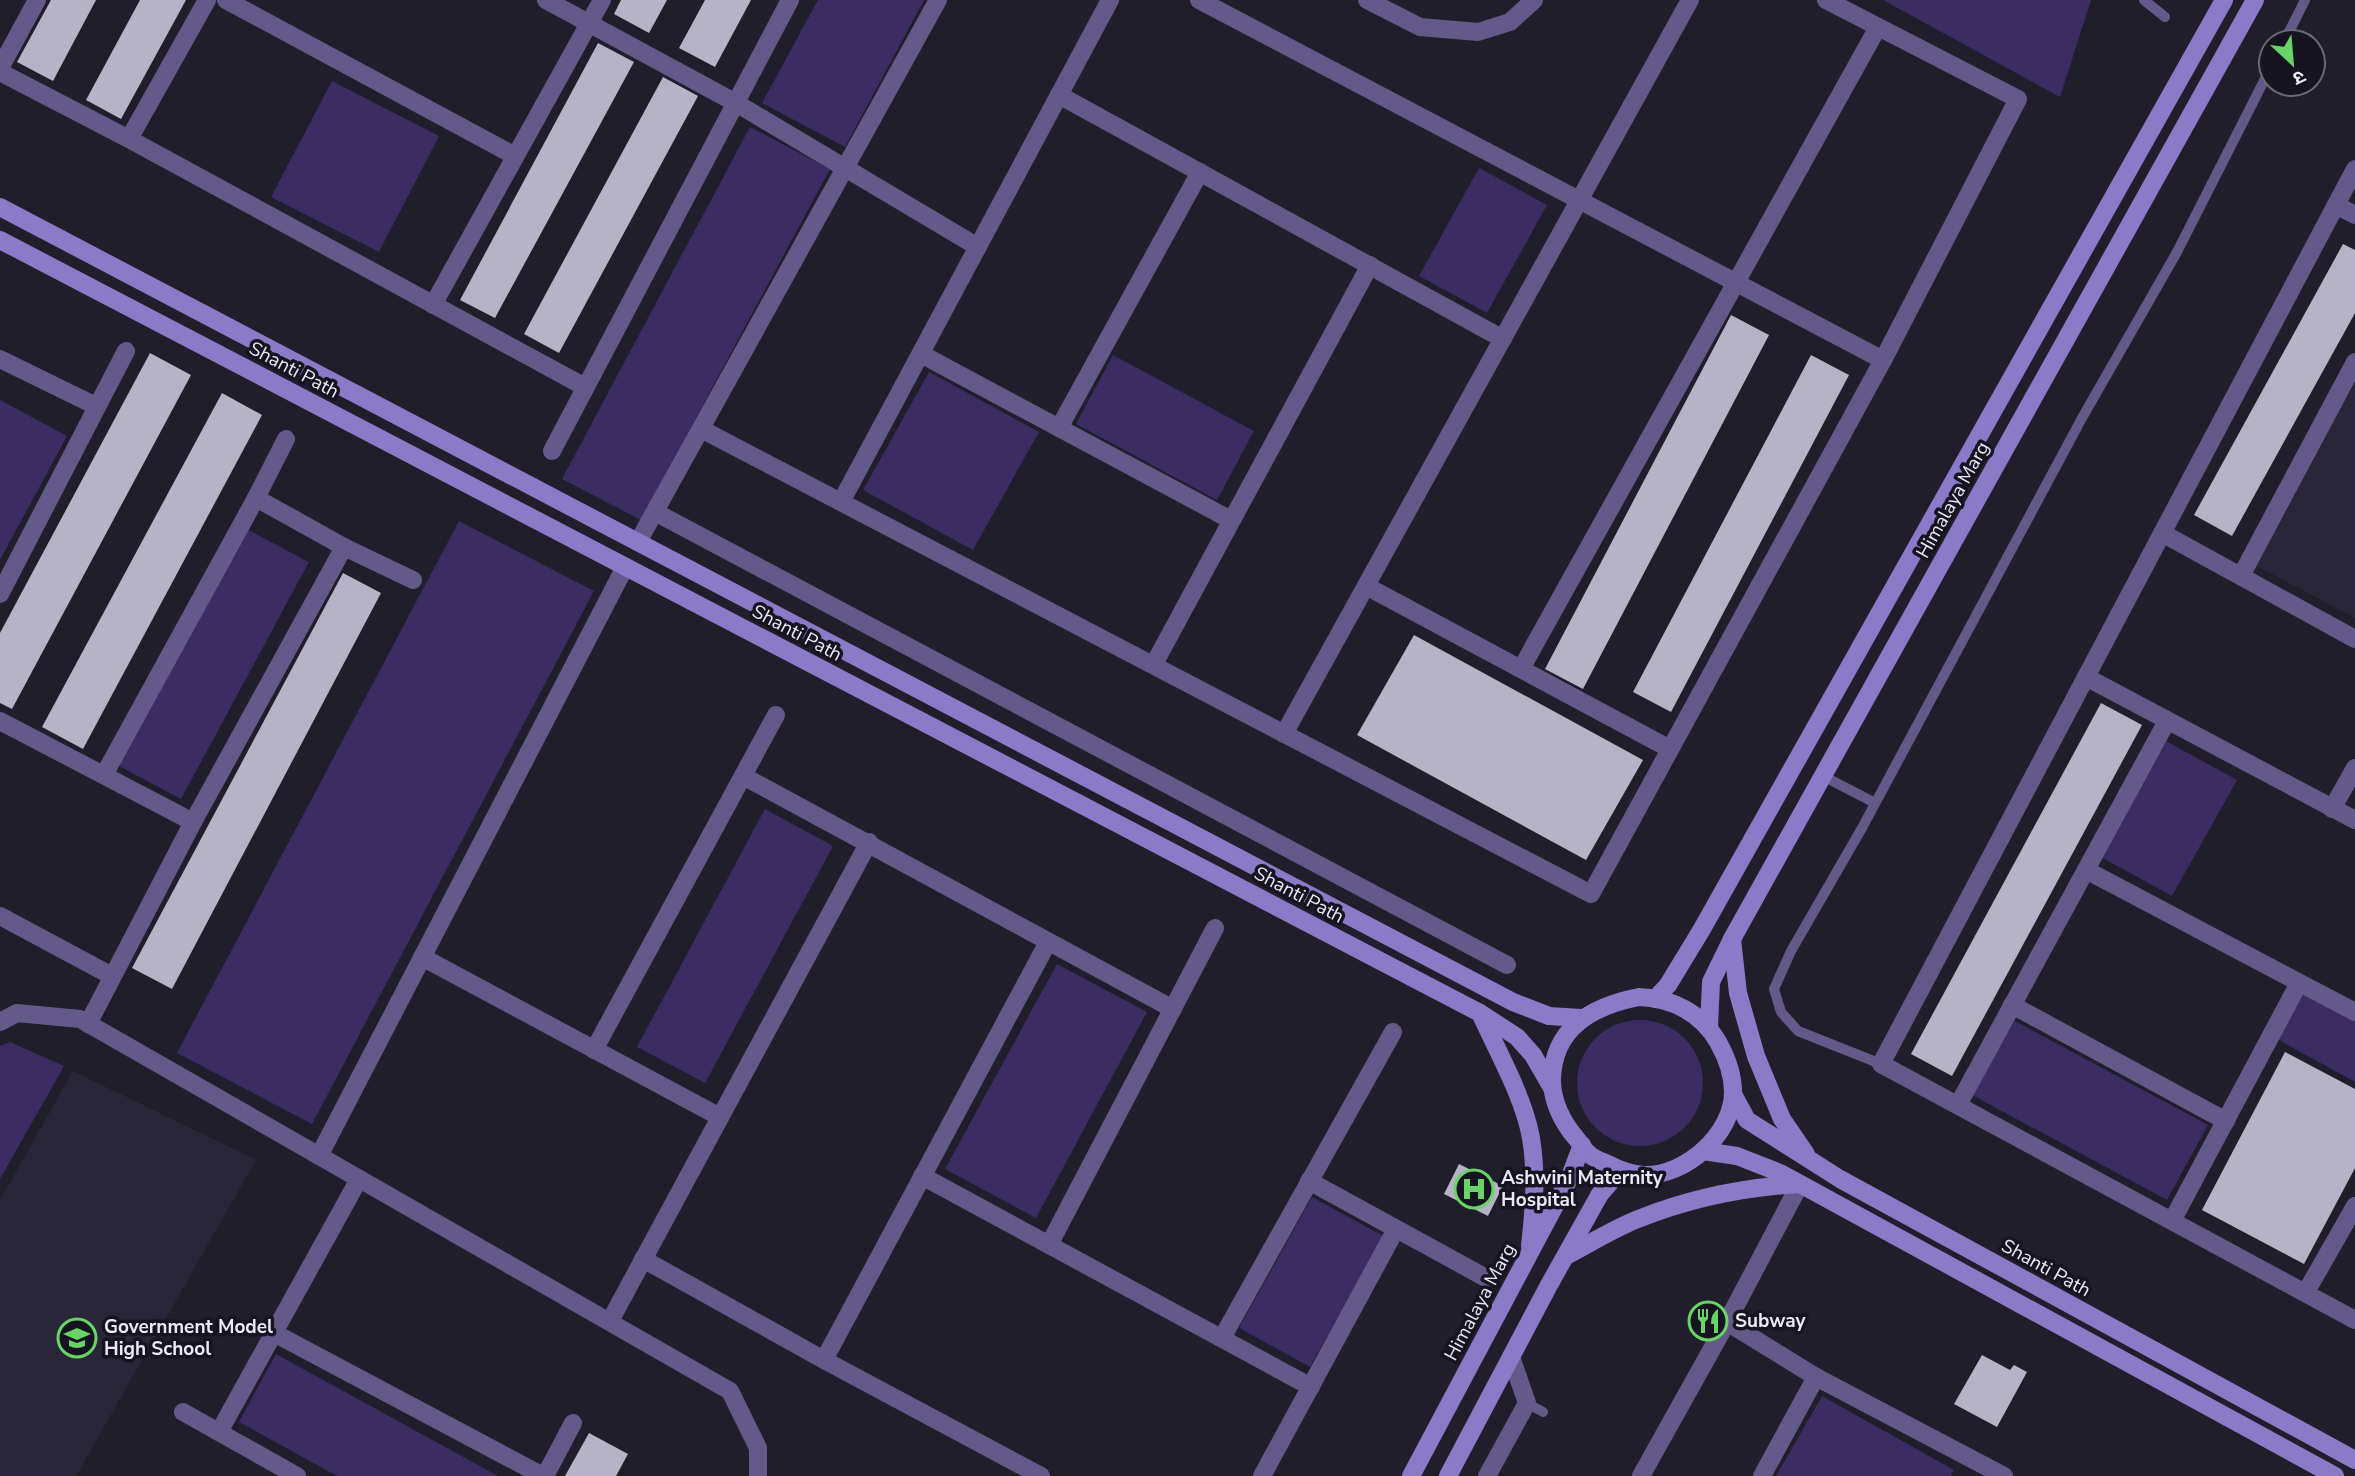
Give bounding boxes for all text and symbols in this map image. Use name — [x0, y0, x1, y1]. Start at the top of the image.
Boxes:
north arrow — [2257, 28, 2327, 98]
text: उ — [2288, 63, 2310, 92]
street label: Shanti Path — [244, 335, 344, 405]
street label: Himalaya Marg — [1910, 437, 1996, 563]
street label: Shanti Path — [747, 598, 847, 668]
street label: Shanti Path — [1249, 860, 1349, 930]
place label: Ashwini Maternity Hospital — [1501, 1165, 1664, 1213]
hospital icon: Ashwini Maternity Hospital — [1453, 1168, 1495, 1210]
street label: Shanti Path — [1997, 1233, 2095, 1303]
street label: Himalaya Marg — [1438, 1239, 1522, 1365]
restaurant icon: Subway — [1687, 1300, 1729, 1342]
place label: Subway — [1735, 1308, 1807, 1334]
place label: Government Model High School — [104, 1314, 273, 1362]
school or university icon: Government Model High School — [56, 1317, 98, 1359]

